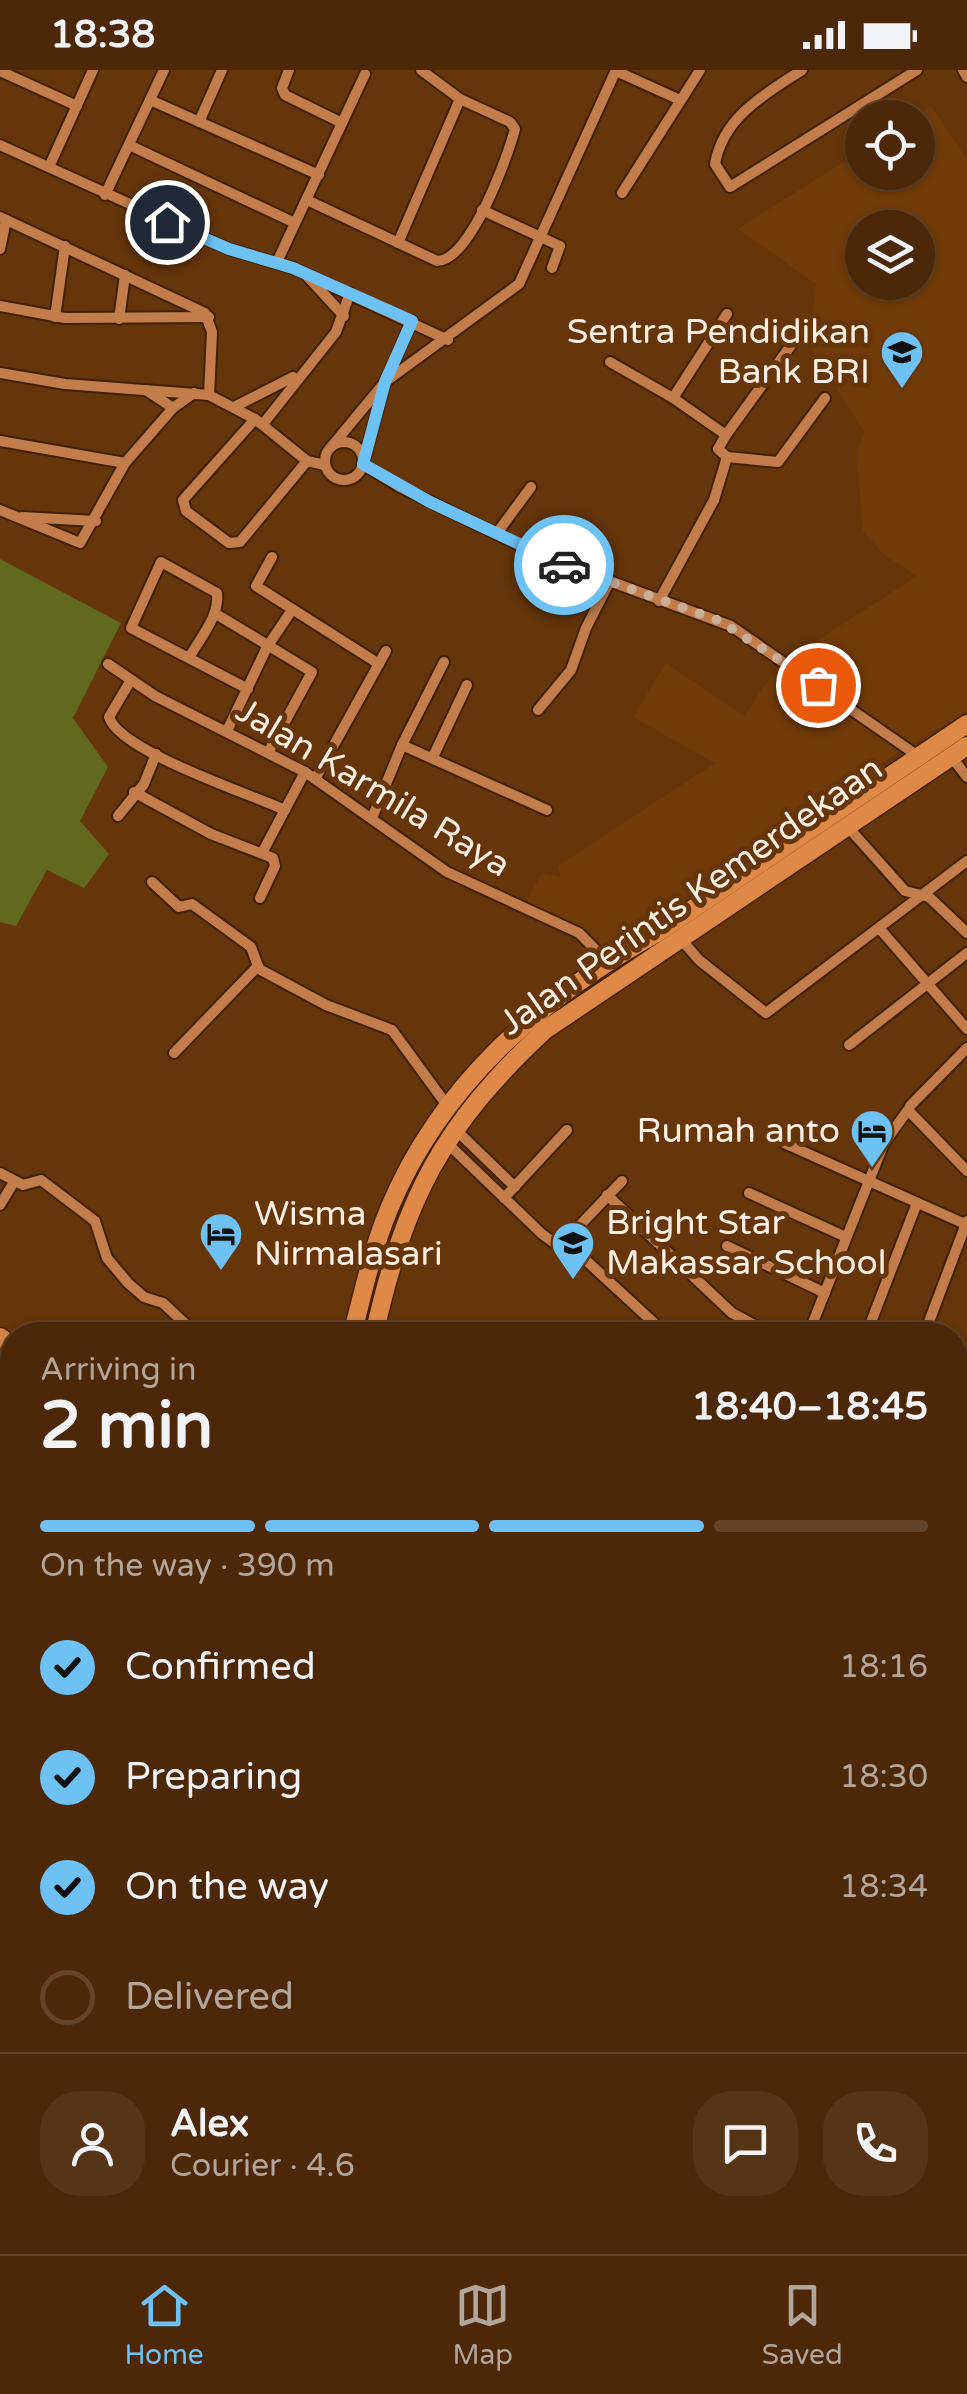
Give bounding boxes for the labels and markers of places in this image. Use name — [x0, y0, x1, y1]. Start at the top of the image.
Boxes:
pin — [125, 180, 210, 265]
place label: Sentra Pendidikan Bank BRI — [567, 311, 870, 393]
school or university icon: Sentra Pendidikan Bank BRI — [879, 329, 925, 390]
pin — [776, 643, 861, 728]
hotel icon: Rumah anto — [849, 1108, 895, 1169]
place label: Rumah anto — [637, 1110, 840, 1152]
place label: Wisma Nirmalasari — [254, 1193, 443, 1275]
place label: Bright Star Makassar School — [606, 1202, 886, 1284]
hotel icon: Wisma Nirmalasari — [198, 1211, 244, 1272]
school or university icon: Bright Star Makassar School — [550, 1220, 596, 1281]

